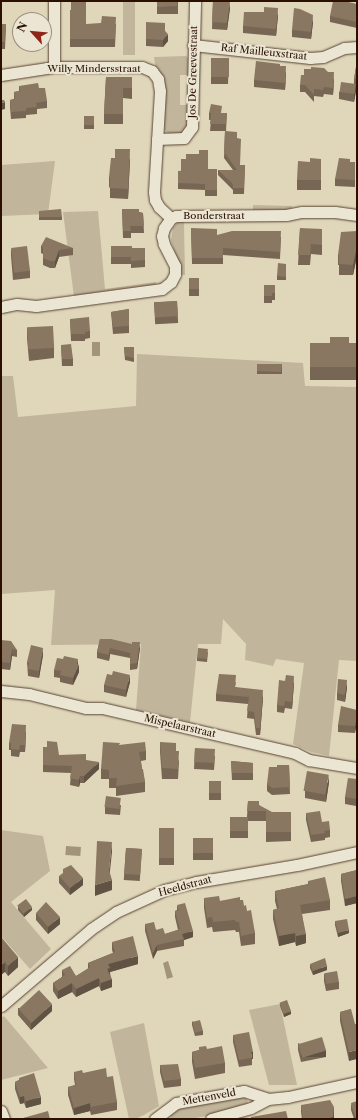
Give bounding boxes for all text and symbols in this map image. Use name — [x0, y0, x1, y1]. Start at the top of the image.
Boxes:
north arrow — [12, 12, 52, 52]
text: N — [14, 20, 31, 34]
street label: Jos De Greevestraat — [186, 25, 200, 119]
street label: Raf Mailleuxstraat — [220, 41, 308, 63]
street label: Willy Mindersstraat — [47, 63, 141, 75]
street label: Bonderstraat — [183, 210, 245, 222]
street label: Mispelaarstraat — [143, 712, 217, 740]
street label: Heeldstraat — [157, 873, 213, 899]
street label: Mettenveld — [181, 1086, 237, 1108]

